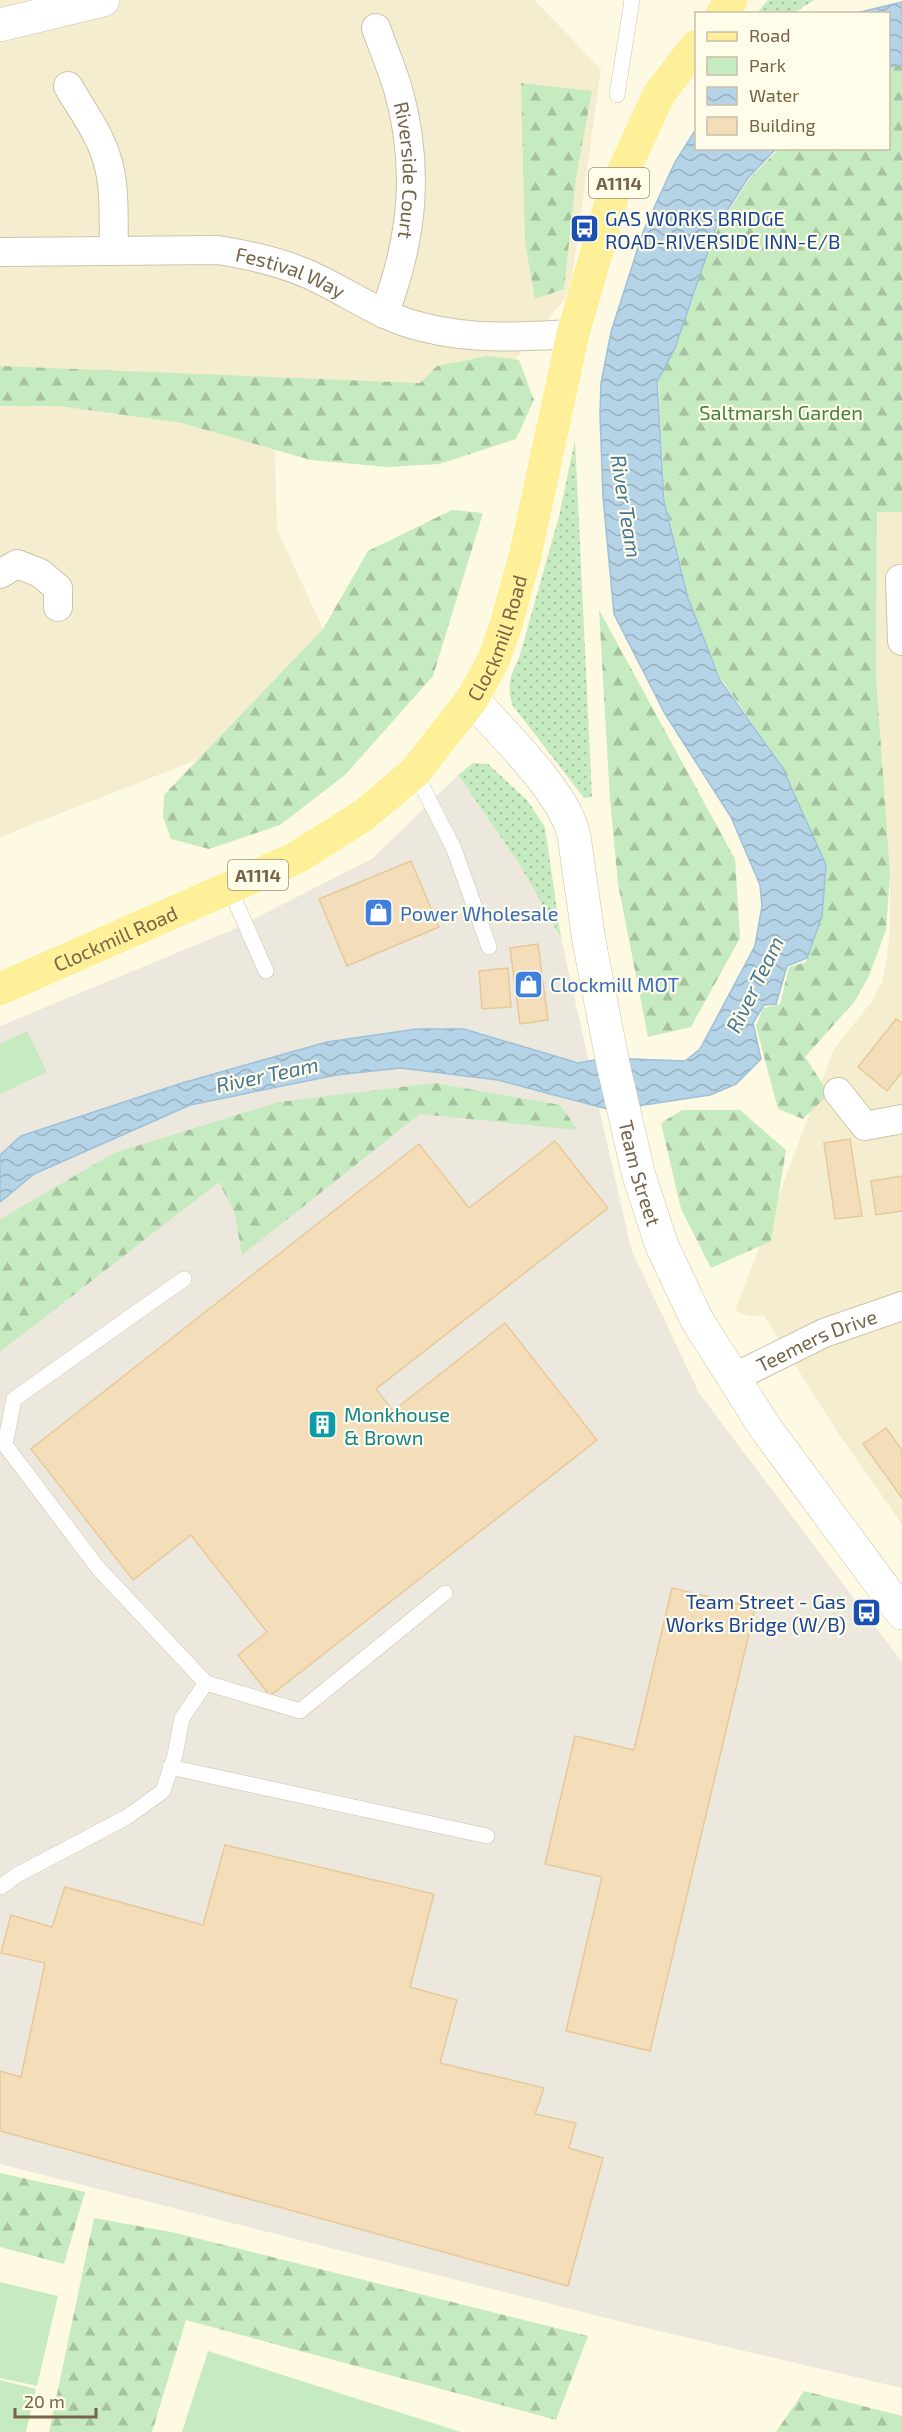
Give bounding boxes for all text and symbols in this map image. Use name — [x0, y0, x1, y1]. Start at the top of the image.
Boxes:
legend — [695, 12, 890, 150]
text: Road — [749, 24, 790, 46]
text: Park — [749, 54, 786, 76]
text: Water — [749, 84, 799, 106]
street label: Riverside Court — [390, 99, 423, 241]
text: Building — [749, 114, 816, 136]
road number: A1114 — [589, 168, 649, 198]
place label: GAS WORKS BRIDGE ROAD-RIVERSIDE INN-E/B — [605, 206, 840, 253]
bus stop icon: GAS WORKS BRIDGE ROAD-RIVERSIDE INN-E/B — [568, 213, 600, 245]
street label: Festival Way — [234, 241, 350, 303]
park label: Saltmarsh Garden — [699, 400, 863, 424]
water label: River Team — [607, 453, 647, 559]
street label: Clockmill Road — [461, 572, 531, 705]
road number: A1114 — [228, 860, 288, 890]
shop icon: Power Wholesale — [363, 897, 395, 929]
street label: Clockmill Road — [49, 900, 181, 976]
place label: Power Wholesale — [400, 901, 558, 925]
water label: River Team — [720, 932, 788, 1036]
shop icon: Clockmill MOT — [513, 968, 545, 1000]
place label: Clockmill MOT — [550, 972, 680, 996]
water label: River Team — [213, 1051, 321, 1097]
street label: Team Street — [614, 1118, 667, 1229]
street label: Teemers Drive — [752, 1304, 880, 1377]
place label: Monkhouse & Brown — [344, 1402, 450, 1449]
building icon: Monkhouse & Brown — [307, 1409, 339, 1441]
place label: Team Street - Gas Works Bridge (W/B) — [666, 1589, 846, 1636]
bus stop icon: Team Street - Gas Works Bridge (W/B) — [851, 1597, 883, 1629]
scale bar — [15, 2381, 96, 2419]
text: 20 m — [24, 2390, 65, 2412]

